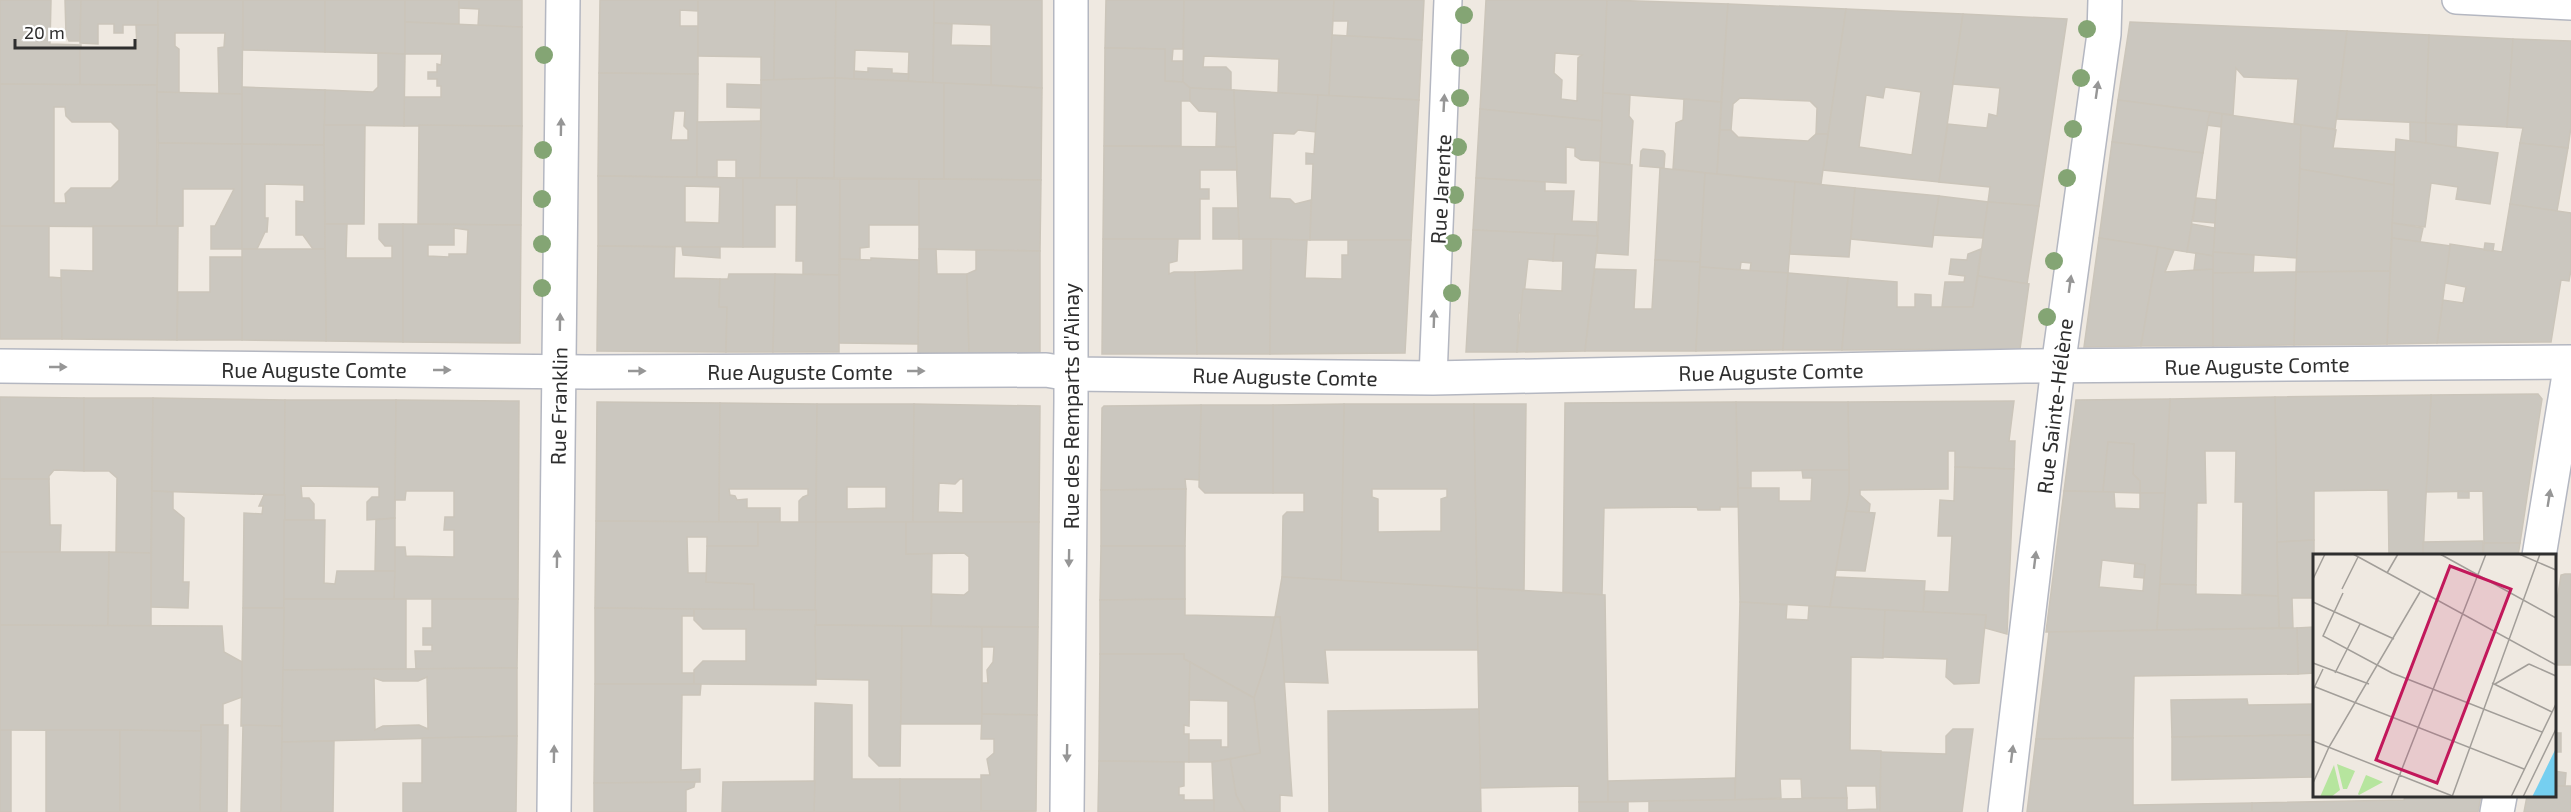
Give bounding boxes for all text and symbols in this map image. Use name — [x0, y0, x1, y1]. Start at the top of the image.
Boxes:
scale bar — [15, 12, 135, 50]
text: 20 m — [24, 21, 65, 43]
one-way arrow — [2092, 81, 2101, 100]
one-way arrow — [1439, 94, 1448, 113]
one-way arrow — [557, 117, 566, 136]
street label: Rue Jarente — [1425, 133, 1455, 245]
one-way arrow — [2065, 274, 2074, 293]
street label: Rue des Remparts d'Ainay — [1058, 283, 1083, 529]
one-way arrow — [1429, 310, 1438, 329]
one-way arrow — [555, 312, 564, 331]
street label: Rue Sainte-Hélène — [2031, 317, 2077, 495]
street label: Rue Franklin — [544, 347, 572, 465]
street label: Rue Auguste Comte — [2164, 351, 2350, 379]
street label: Rue Auguste Comte — [221, 357, 407, 382]
street label: Rue Auguste Comte — [1678, 357, 1864, 385]
street label: Rue Auguste Comte — [707, 359, 893, 384]
one-way arrow — [49, 362, 68, 371]
street label: Rue Auguste Comte — [1192, 362, 1378, 390]
one-way arrow — [433, 365, 452, 375]
one-way arrow — [628, 366, 647, 376]
one-way arrow — [907, 366, 926, 376]
one-way arrow — [2544, 488, 2553, 507]
one-way arrow — [552, 549, 561, 568]
one-way arrow — [1064, 549, 1074, 568]
one-way arrow — [2030, 551, 2039, 570]
inset map — [2313, 554, 2556, 797]
one-way arrow — [550, 744, 559, 763]
one-way arrow — [1062, 744, 1072, 763]
one-way arrow — [2007, 744, 2016, 763]

